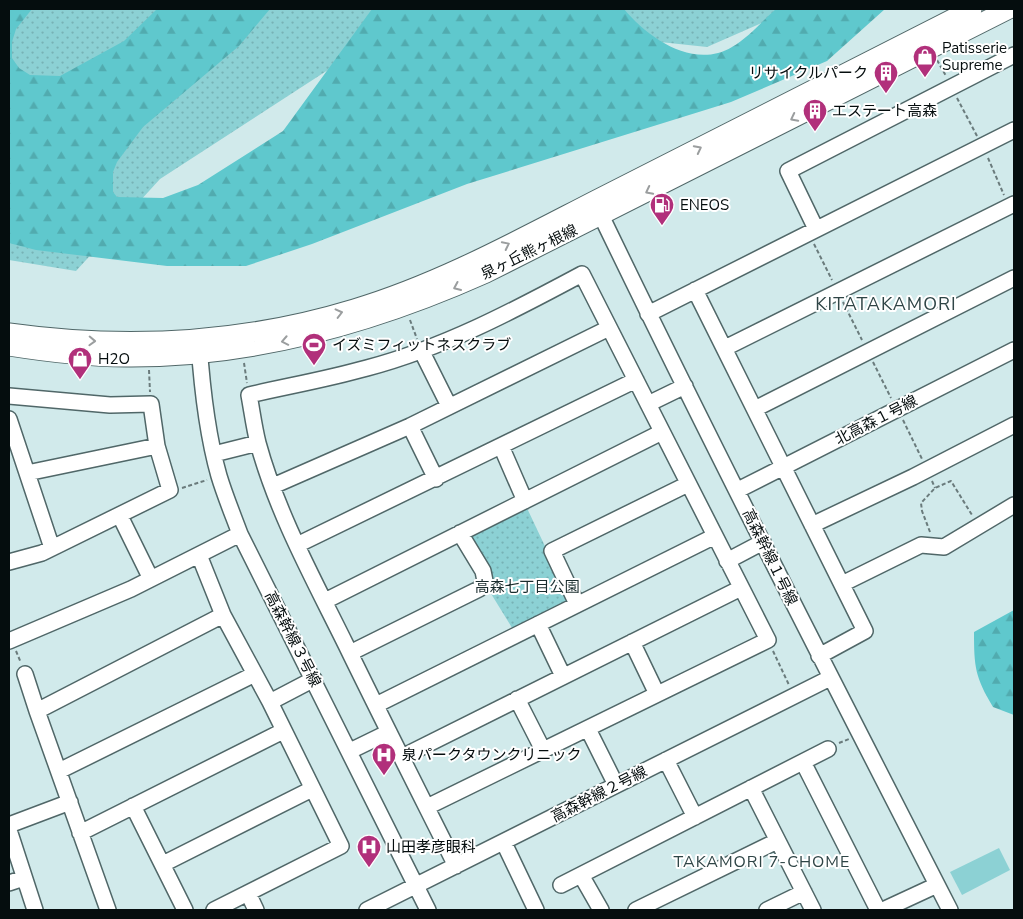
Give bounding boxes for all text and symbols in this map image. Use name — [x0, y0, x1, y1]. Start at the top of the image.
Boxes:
place label: Patisserie Supreme — [942, 38, 1007, 75]
shop icon: Patisserie Supreme — [912, 44, 938, 78]
building icon: リサイクルパーク — [873, 60, 899, 94]
place label: リサイクルパーク — [749, 63, 868, 83]
building icon: エステート高森 — [802, 98, 828, 132]
place label: エステート高森 — [832, 101, 937, 121]
one-way arrow — [790, 112, 799, 122]
one-way arrow — [693, 145, 702, 155]
one-way arrow — [645, 185, 654, 195]
fuel station icon: ENEOS — [649, 192, 675, 226]
place label: ENEOS — [680, 195, 729, 215]
street label: 泉ヶ丘熊ヶ根線 — [477, 220, 581, 284]
one-way arrow — [501, 241, 510, 252]
one-way arrow — [453, 280, 462, 291]
district label: KITATAKAMORI — [815, 292, 957, 316]
one-way arrow — [335, 308, 344, 319]
sports icon: イズミフィットネスクラブ — [301, 332, 327, 366]
place label: イズミフィットネスクラブ — [332, 335, 511, 355]
one-way arrow — [88, 336, 96, 347]
one-way arrow — [281, 336, 290, 346]
shop icon: H2O — [67, 346, 93, 380]
place label: H2O — [98, 349, 130, 369]
street label: 北高森１号線 — [831, 391, 921, 449]
street label: 高森幹線１号線 — [738, 505, 802, 609]
park label: 高森七丁目公園 — [474, 577, 580, 597]
street label: 高森幹線３号線 — [260, 588, 326, 690]
hospital icon: 泉パークタウンクリニック — [371, 742, 397, 776]
place label: 泉パークタウンクリニック — [402, 745, 581, 765]
street label: 高森幹線２号線 — [548, 761, 650, 827]
hospital icon: 山田孝彦眼科 — [356, 834, 382, 868]
place label: 山田孝彦眼科 — [386, 837, 476, 857]
district label: TAKAMORI 7-CHOME — [674, 851, 850, 873]

